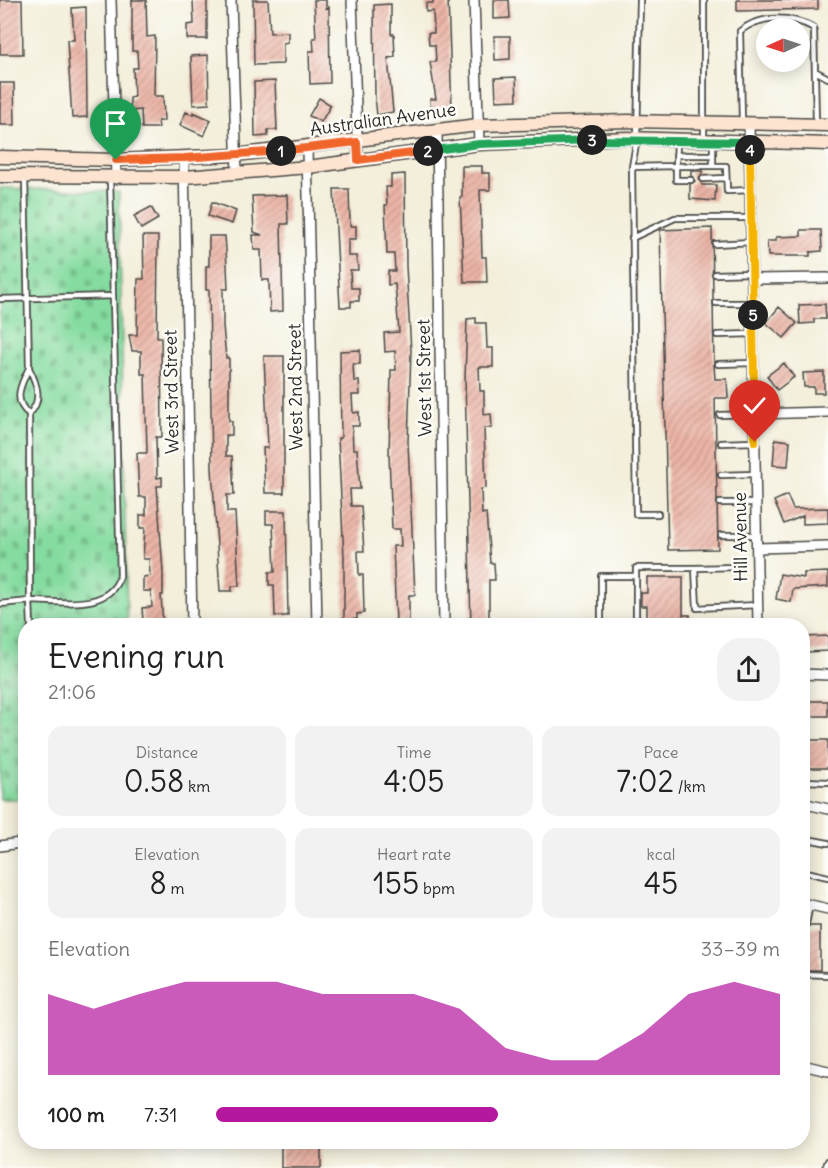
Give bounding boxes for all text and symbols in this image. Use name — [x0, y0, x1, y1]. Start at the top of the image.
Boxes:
north arrow — [756, 18, 810, 72]
map controls — [756, 18, 810, 72]
street label: Australian Avenue — [309, 97, 457, 141]
pin — [90, 98, 141, 160]
icon: arrive — [99, 107, 132, 140]
pin: 3 — [577, 125, 607, 155]
text: 3 — [587, 130, 597, 150]
pin: 4 — [735, 135, 765, 165]
pin: 1 — [266, 136, 296, 166]
pin: 2 — [413, 136, 443, 166]
text: 4 — [745, 140, 755, 160]
text: 1 — [278, 141, 284, 161]
text: 2 — [424, 141, 432, 161]
pin: 5 — [738, 300, 768, 330]
text: 5 — [748, 305, 758, 325]
street label: West 1st Street — [411, 319, 437, 437]
street label: West 2nd Street — [282, 323, 308, 451]
street label: West 3rd Street — [158, 330, 184, 454]
pin — [729, 380, 780, 442]
icon: check — [738, 389, 771, 422]
street label: Hill Avenue — [728, 492, 752, 582]
text: Evening run — [48, 635, 224, 677]
button: share — [717, 638, 780, 701]
text: 21:06 — [48, 679, 96, 704]
text: Distance — [136, 742, 198, 762]
text: Time — [397, 742, 431, 762]
text: Pace — [644, 742, 678, 762]
text: 0.58 — [124, 762, 184, 800]
text: 4:05 — [383, 762, 445, 800]
text: 7:02 — [616, 762, 674, 800]
text: km — [184, 776, 210, 796]
text: /km — [674, 776, 706, 796]
text: Elevation — [134, 844, 200, 864]
text: Heart rate — [377, 844, 451, 864]
text: kcal — [647, 844, 675, 864]
text: 8 — [149, 864, 167, 902]
text: 155 — [373, 864, 419, 902]
text: 45 — [644, 864, 678, 902]
text: m — [167, 878, 185, 898]
text: bpm — [419, 878, 455, 898]
text: Elevation — [48, 936, 130, 961]
text: 33–39 m — [701, 936, 780, 961]
text: 100 m — [48, 1102, 105, 1127]
text: 7:31 — [144, 1102, 177, 1127]

